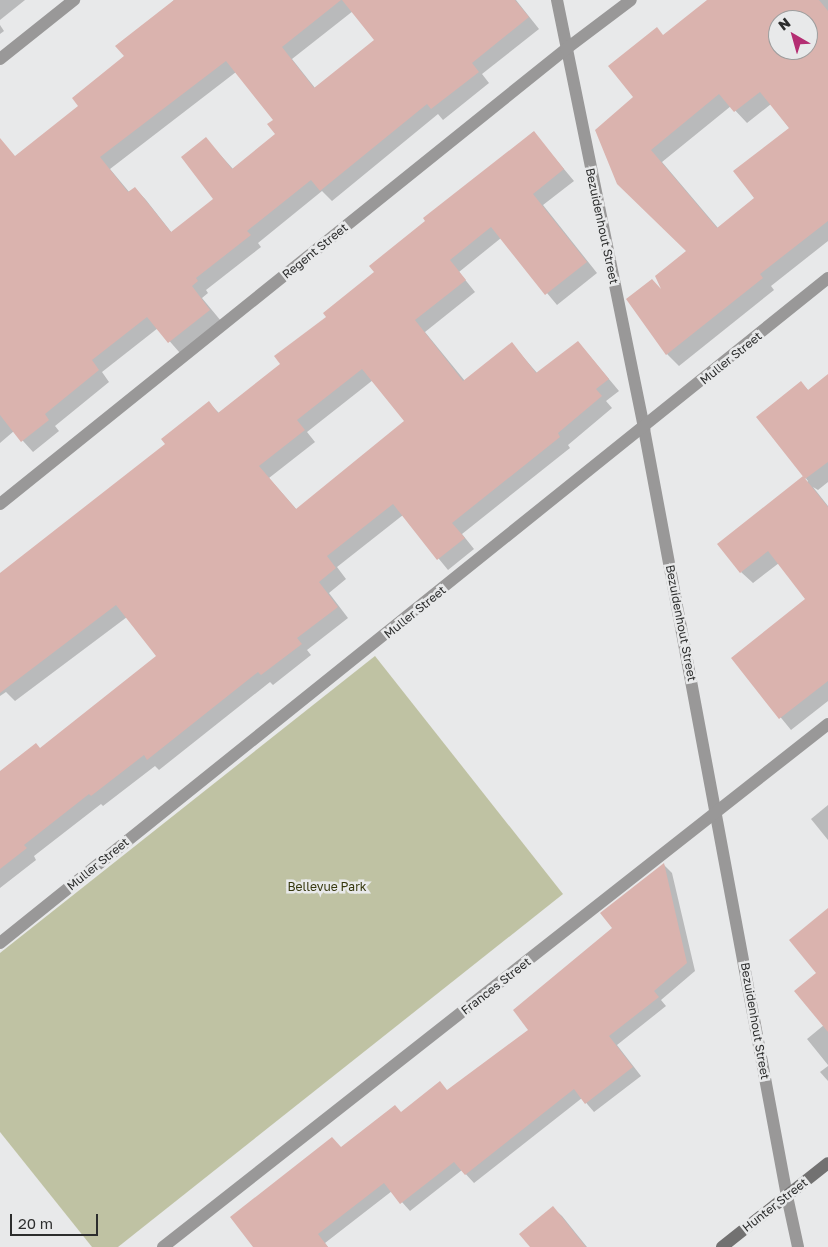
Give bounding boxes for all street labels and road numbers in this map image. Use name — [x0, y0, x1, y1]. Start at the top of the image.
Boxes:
street label: Bezuidenhout Street — [583, 167, 621, 285]
street label: Regent Street — [279, 220, 351, 282]
street label: Muller Street — [697, 329, 765, 387]
street label: Bezuidenhout Street — [663, 563, 699, 683]
street label: Muller Street — [381, 583, 449, 641]
street label: Muller Street — [64, 835, 132, 893]
street label: Frances Street — [458, 954, 534, 1018]
street label: Bezuidenhout Street — [738, 961, 772, 1081]
street label: Hunter Street — [740, 1175, 810, 1235]

